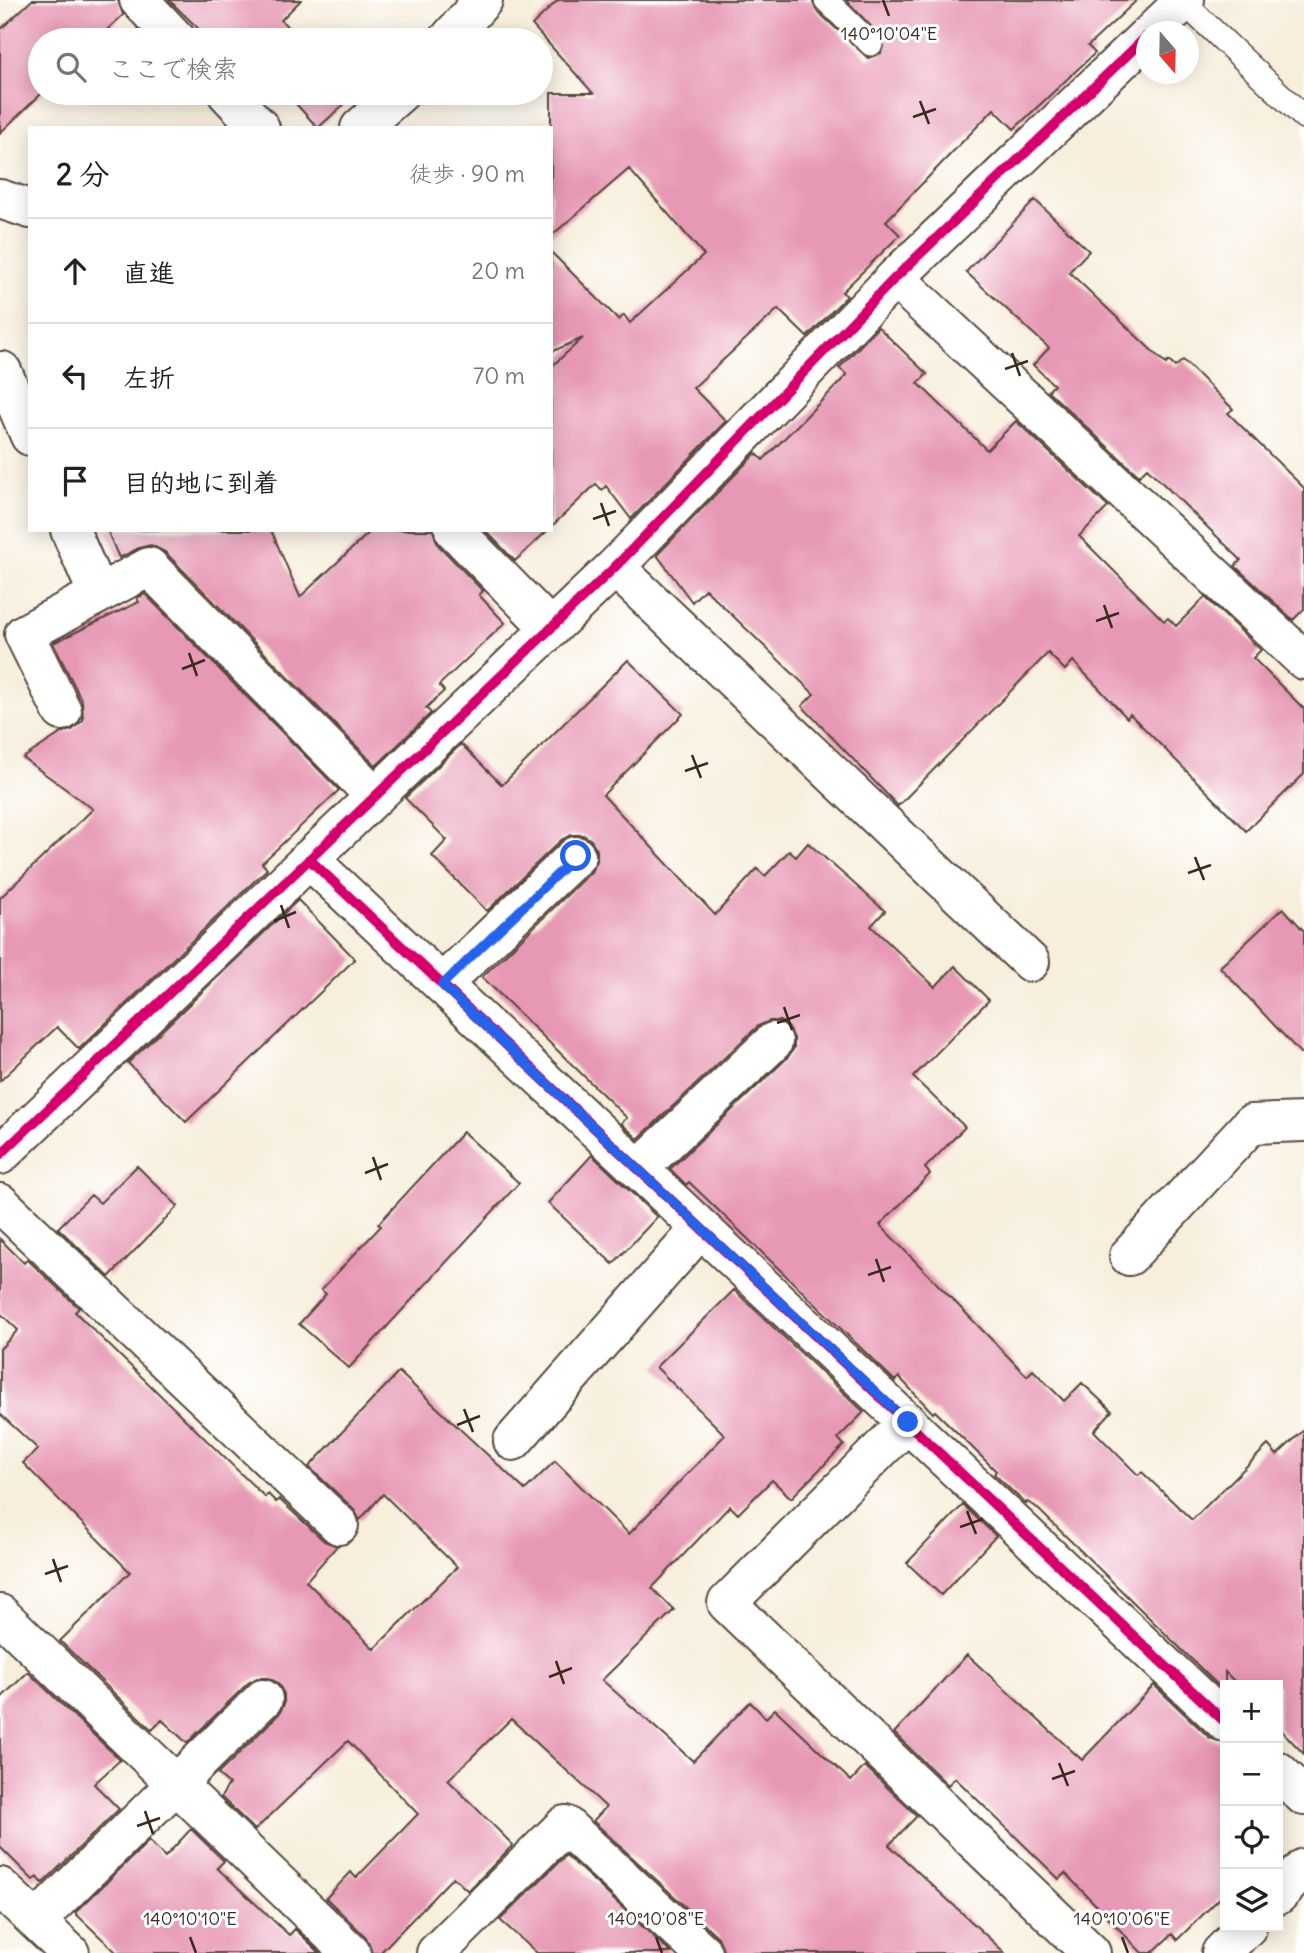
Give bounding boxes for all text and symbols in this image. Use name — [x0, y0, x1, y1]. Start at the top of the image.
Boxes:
north arrow — [1136, 21, 1199, 84]
text: 140°10'04"E — [841, 22, 937, 45]
search box — [28, 28, 553, 105]
icon: search — [52, 48, 90, 86]
text: ここで検索 — [108, 52, 238, 85]
text: 2 分 — [56, 155, 110, 193]
text: 徒歩 · 90 m — [409, 159, 525, 188]
icon: ahead — [56, 252, 94, 290]
text: 直進 — [123, 256, 175, 289]
text: 20 m — [472, 256, 525, 285]
icon: left — [56, 357, 94, 395]
text: 左折 — [123, 361, 175, 394]
text: 70 m — [473, 361, 525, 390]
icon: arrive — [56, 462, 94, 500]
text: 目的地に到着 — [123, 466, 279, 499]
route start — [560, 840, 591, 871]
route end — [892, 1406, 923, 1437]
map controls — [1220, 1680, 1283, 1932]
button: + — [1220, 1680, 1283, 1743]
button: − — [1220, 1743, 1283, 1806]
button: locate — [1220, 1806, 1283, 1869]
button: layers — [1220, 1869, 1283, 1932]
text: 140°10'10"E — [143, 1907, 237, 1930]
text: 140°10'08"E — [608, 1907, 704, 1930]
text: 140°10'06"E — [1074, 1907, 1170, 1930]

